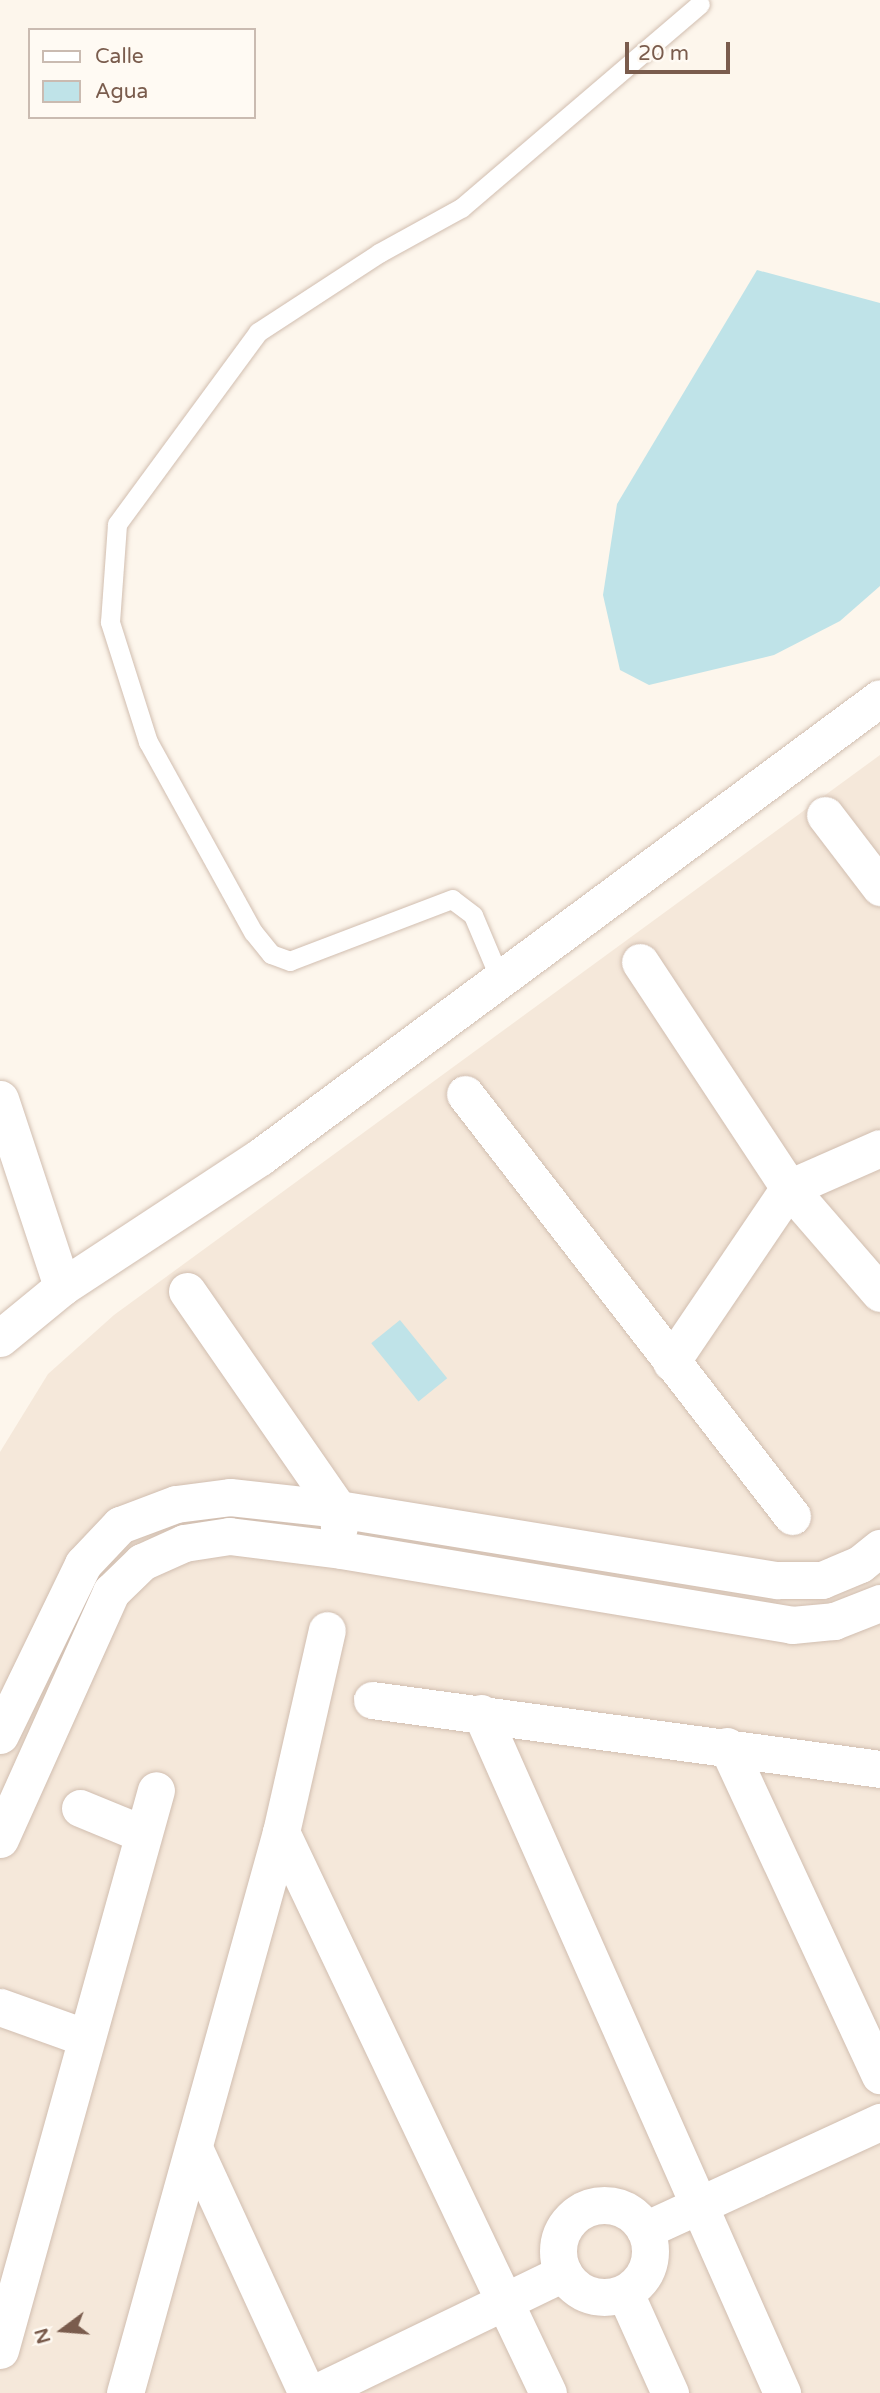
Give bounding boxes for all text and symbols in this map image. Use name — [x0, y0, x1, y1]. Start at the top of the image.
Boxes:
legend — [28, 28, 256, 119]
scale bar — [628, 28, 733, 72]
text: 20 m — [638, 41, 689, 66]
text: Calle — [95, 44, 144, 69]
text: Agua — [95, 79, 148, 104]
north arrow — [28, 2295, 98, 2365]
text: N — [30, 2325, 55, 2346]

